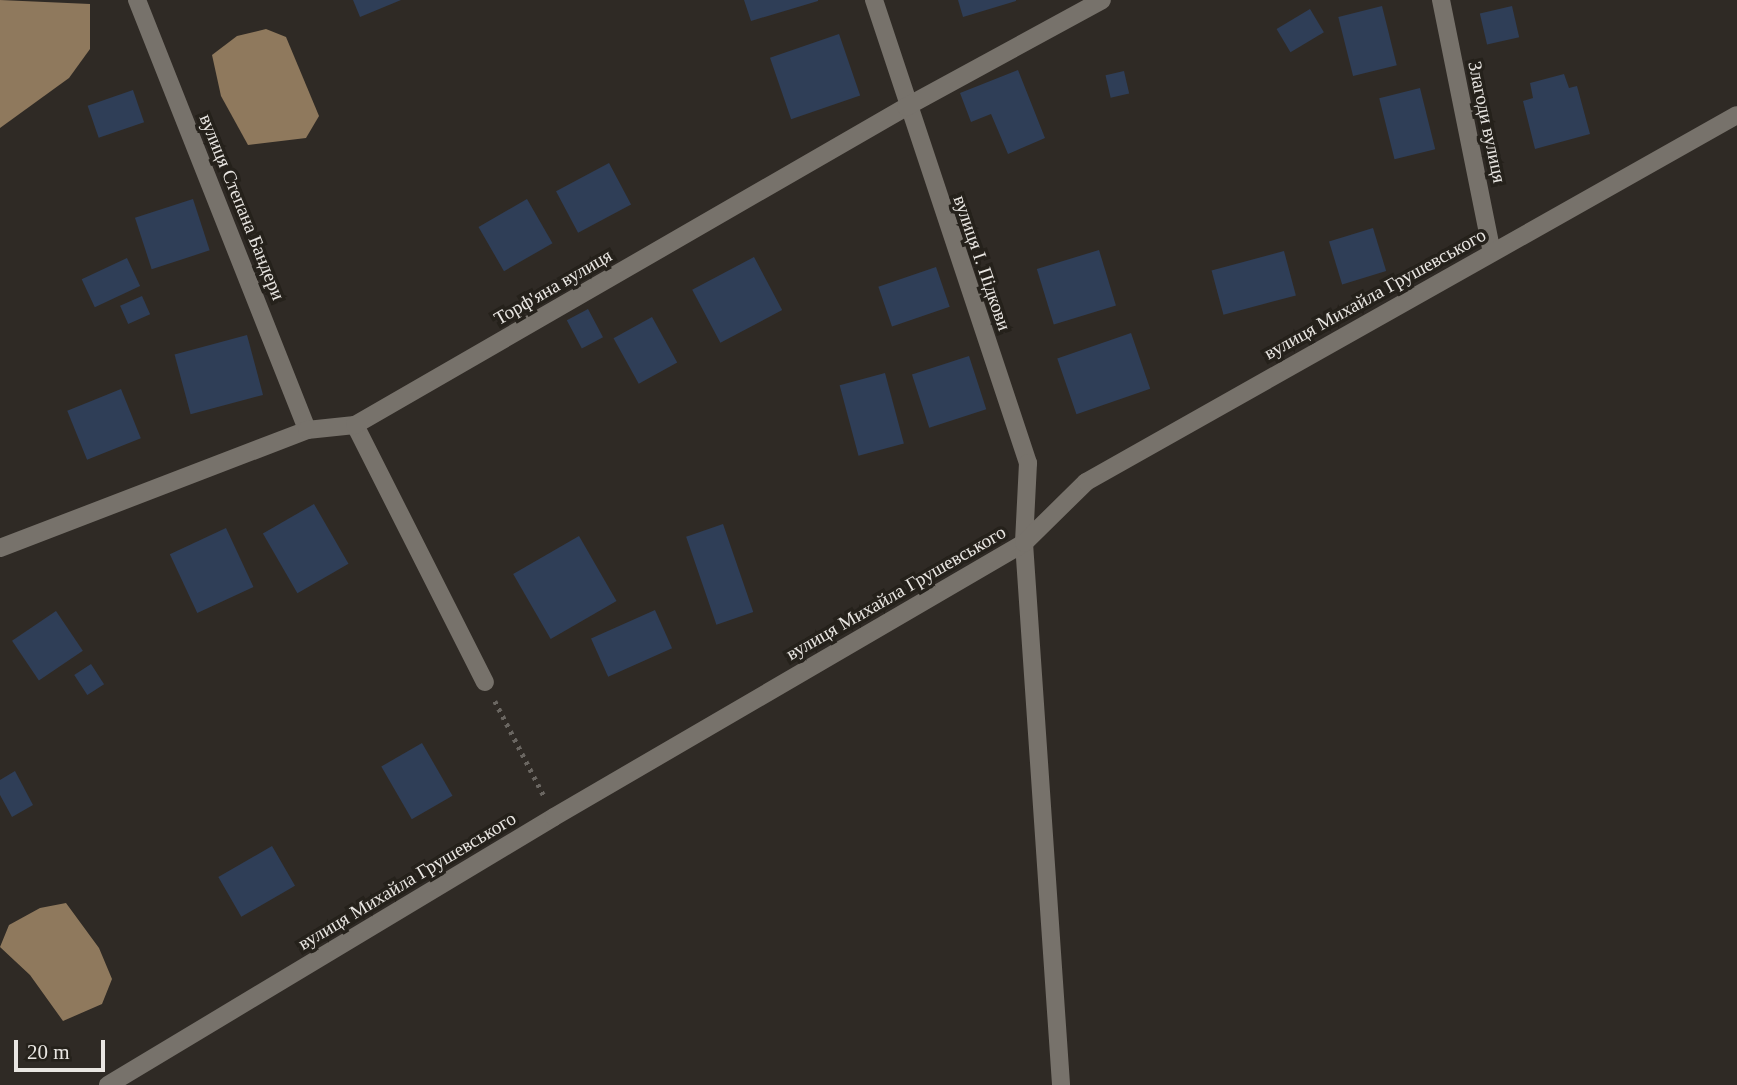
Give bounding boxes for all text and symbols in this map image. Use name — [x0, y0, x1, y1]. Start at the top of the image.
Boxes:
street label: Злагоди вулиця — [1463, 59, 1511, 185]
street label: вулиця Степана Бандери — [194, 111, 290, 303]
street label: вулиця І. Підкови — [948, 192, 1016, 334]
street label: вулиця Михайла Грушевського — [1260, 223, 1490, 365]
street label: Торф'яна вулиця — [490, 244, 616, 330]
street label: вулиця Михайла Грушевського — [782, 521, 1010, 665]
street label: вулиця Михайла Грушевського — [294, 807, 520, 955]
scale bar — [18, 1026, 108, 1070]
text: 20 m — [27, 1040, 70, 1064]

